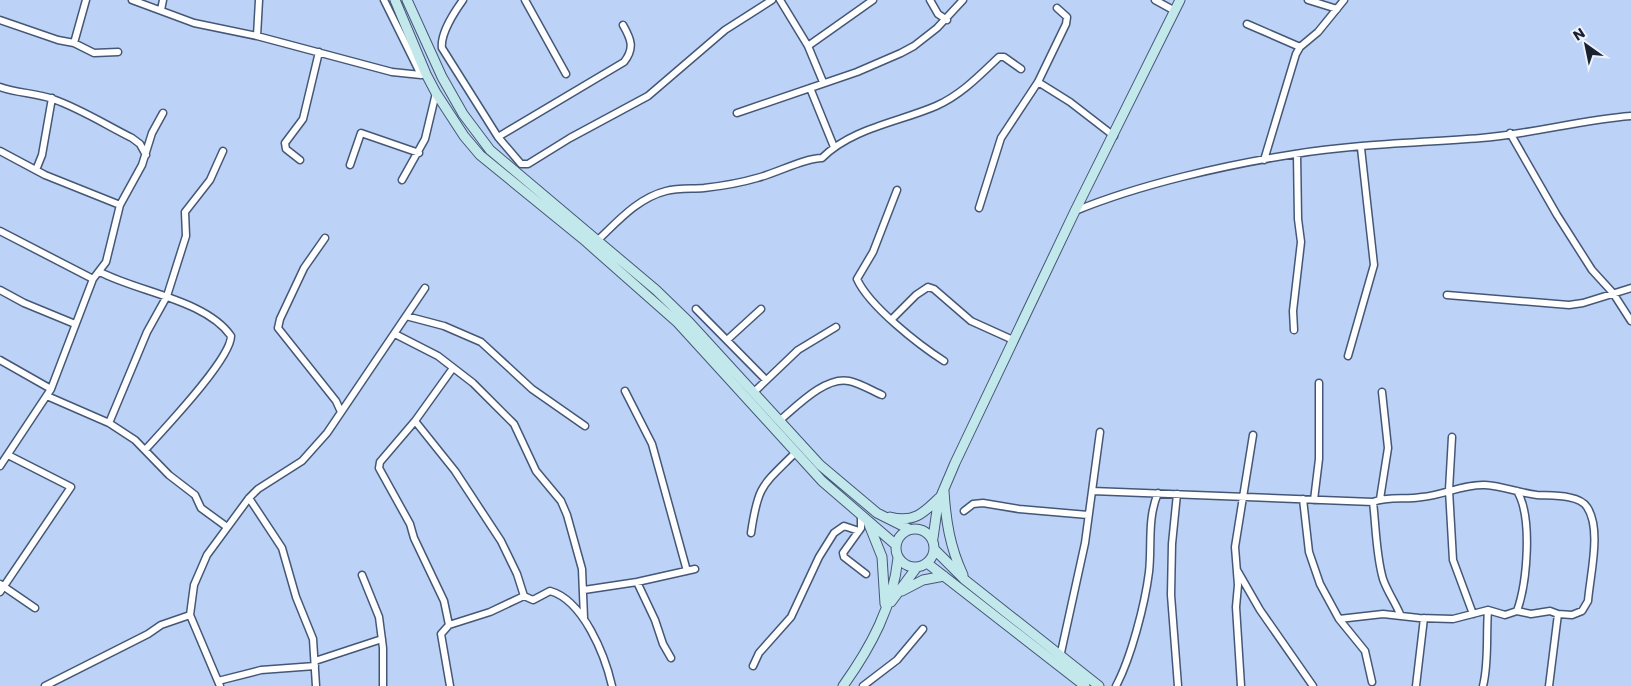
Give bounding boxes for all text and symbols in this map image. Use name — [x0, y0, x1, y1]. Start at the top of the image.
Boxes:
north arrow — [1561, 20, 1611, 70]
text: N — [1569, 23, 1589, 45]

